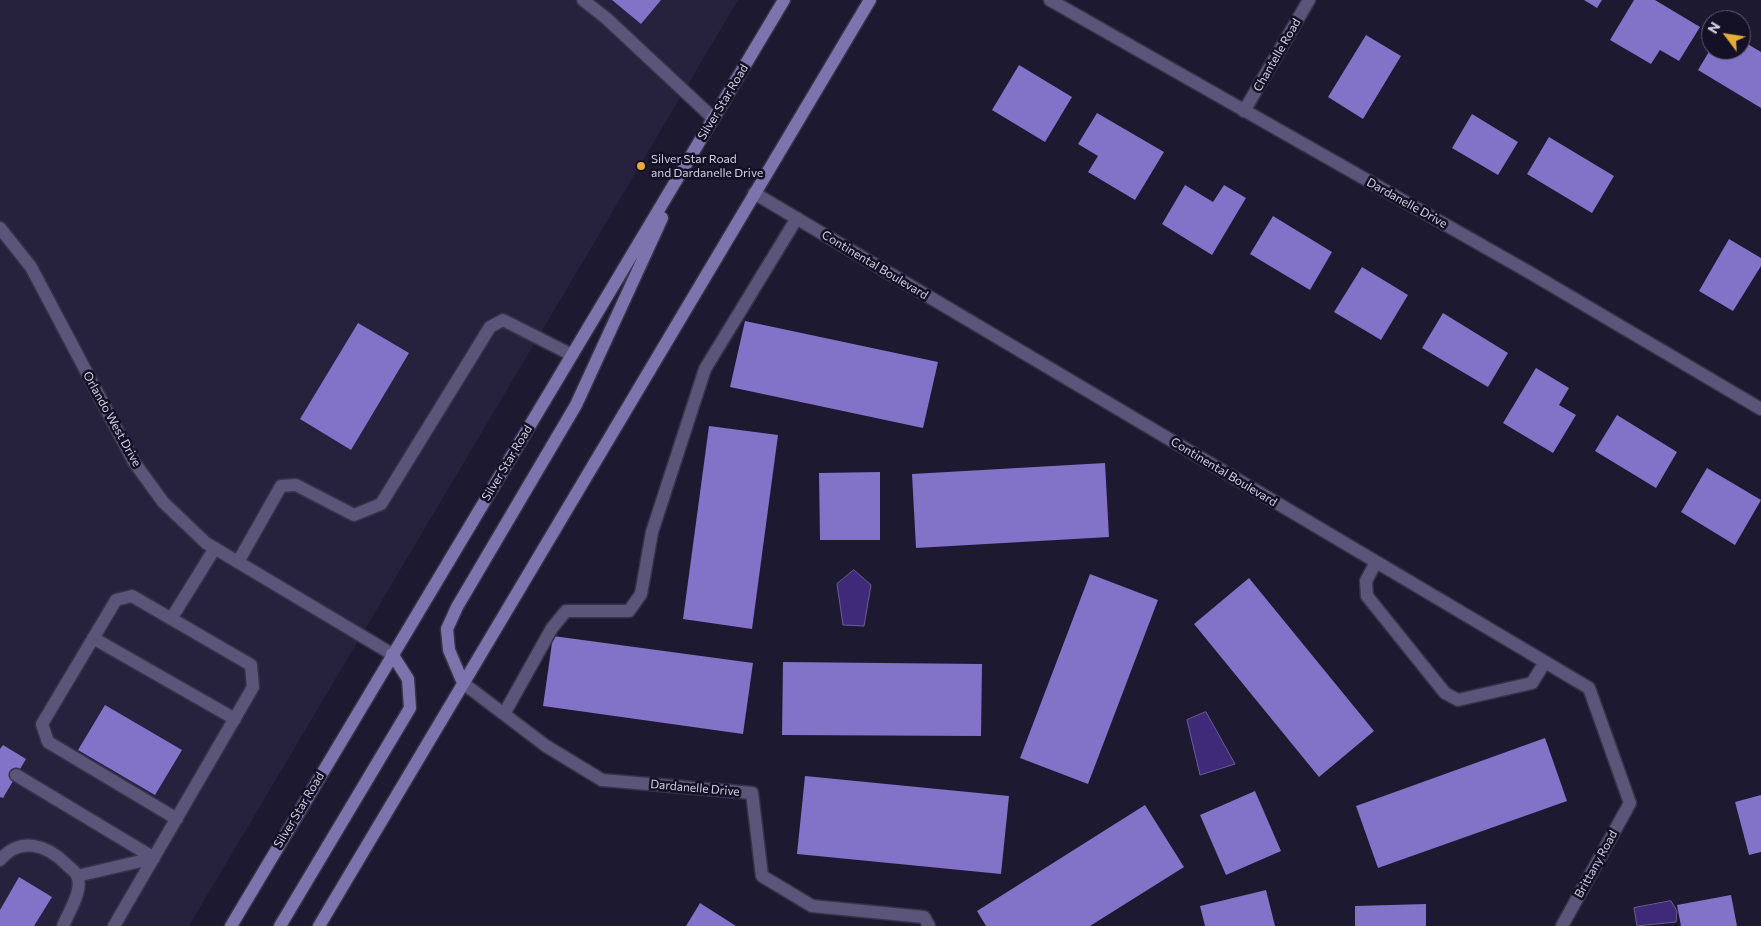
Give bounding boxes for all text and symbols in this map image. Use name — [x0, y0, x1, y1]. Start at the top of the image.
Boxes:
north arrow — [1701, 10, 1751, 60]
street label: Chantelle Road — [1250, 16, 1304, 94]
text: N — [1704, 19, 1724, 36]
street label: Silver Star Road — [695, 62, 751, 142]
place label: Silver Star Road and Dardanelle Drive — [651, 152, 763, 180]
marker: Silver Star Road and Dardanelle Drive — [635, 160, 647, 172]
street label: Dardanelle Drive — [1364, 175, 1450, 231]
street label: Continental Boulevard — [819, 228, 931, 302]
street label: Orlando West Drive — [80, 369, 144, 469]
street label: Silver Star Road — [479, 423, 535, 503]
street label: Continental Boulevard — [1168, 435, 1280, 509]
street label: Silver Star Road — [271, 770, 327, 850]
street label: Dardanelle Drive — [650, 777, 740, 799]
street label: Brittany Road — [1572, 828, 1620, 900]

